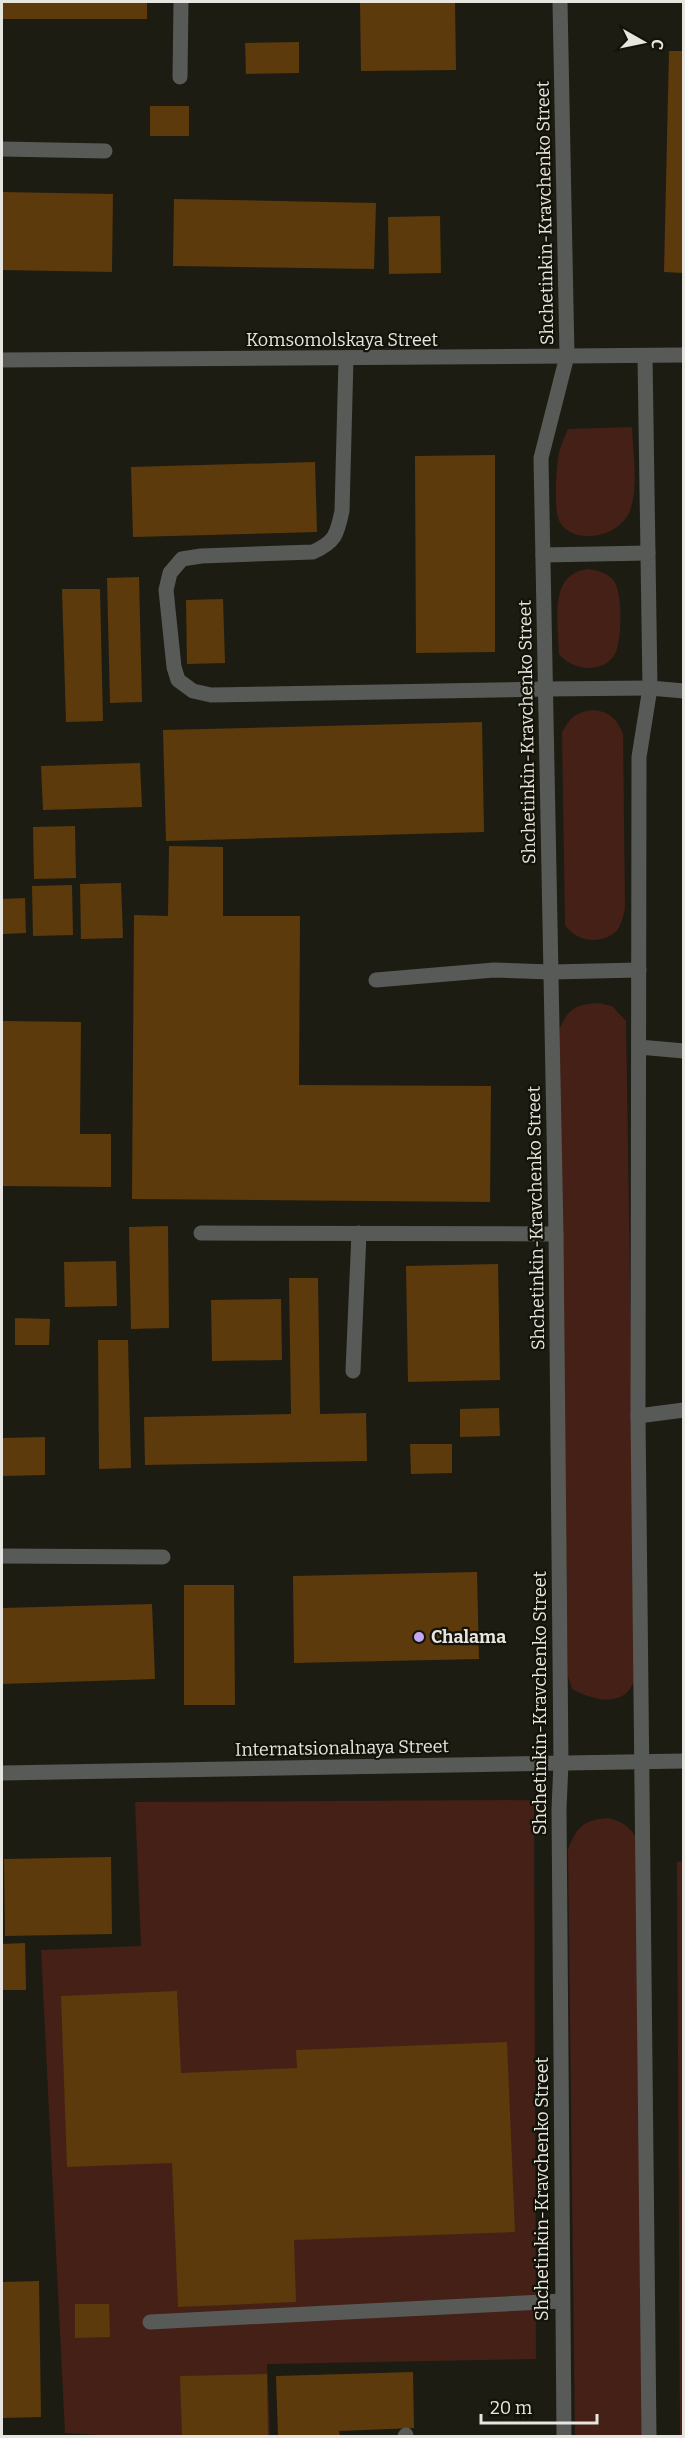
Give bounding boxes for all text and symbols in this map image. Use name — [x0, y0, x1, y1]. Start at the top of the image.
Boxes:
north arrow — [613, 12, 673, 72]
text: С — [647, 38, 667, 51]
street label: Shchetinkin-Kravchenko Street — [532, 80, 558, 345]
street label: Komsomolskaya Street — [246, 329, 439, 351]
street label: Shchetinkin-Kravchenko Street — [514, 599, 540, 864]
street label: Shchetinkin-Kravchenko Street — [523, 1085, 549, 1350]
street label: Shchetinkin-Kravchenko Street — [529, 1570, 551, 1835]
place label: Chalama — [431, 1626, 506, 1648]
marker: Chalama — [412, 1630, 426, 1644]
street label: Internatsionalnaya Street — [235, 1735, 450, 1761]
street label: Shchetinkin-Kravchenko Street — [531, 2056, 553, 2321]
scale bar — [481, 2387, 596, 2425]
text: 20 m — [490, 2397, 532, 2419]

